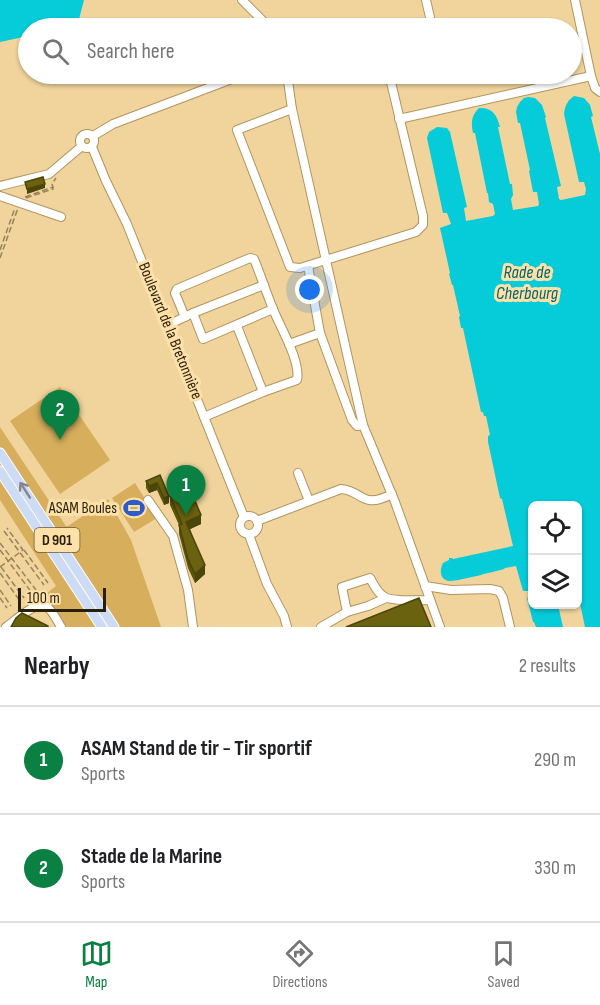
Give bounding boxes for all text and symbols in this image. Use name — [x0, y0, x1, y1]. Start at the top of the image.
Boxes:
search box — [18, 18, 582, 84]
icon: search — [39, 35, 72, 68]
text: Search here — [87, 38, 174, 65]
street label: Boulevard de la Bretonnière — [134, 260, 206, 402]
water label: Rade de Cherbourg — [496, 262, 559, 304]
your location — [295, 275, 324, 304]
pin: 2 — [40, 390, 80, 440]
pin: 1 — [166, 466, 206, 515]
one-way arrow — [18, 482, 30, 499]
sports icon: ASAM Boules — [122, 496, 146, 520]
place label: ASAM Boules — [48, 499, 117, 518]
map controls — [528, 501, 582, 609]
button: locate — [528, 501, 582, 555]
road number: D 901 — [34, 528, 80, 552]
button: layers — [528, 555, 582, 609]
scale bar — [18, 585, 106, 612]
text: 100 m — [27, 589, 60, 608]
text: Nearby — [24, 651, 90, 682]
text: 2 results — [519, 654, 576, 678]
text: ASAM Stand de tir - Tir sportif — [81, 735, 312, 762]
text: 1 — [40, 748, 47, 772]
text: 290 m — [534, 748, 576, 772]
text: Sports — [81, 762, 125, 786]
text: Stade de la Marine — [81, 843, 222, 870]
text: 2 — [39, 856, 48, 880]
text: 330 m — [534, 856, 576, 880]
text: Sports — [81, 870, 125, 894]
tab: Map — [80, 937, 113, 992]
tab: Directions — [272, 937, 328, 992]
tab: Saved — [487, 937, 520, 992]

